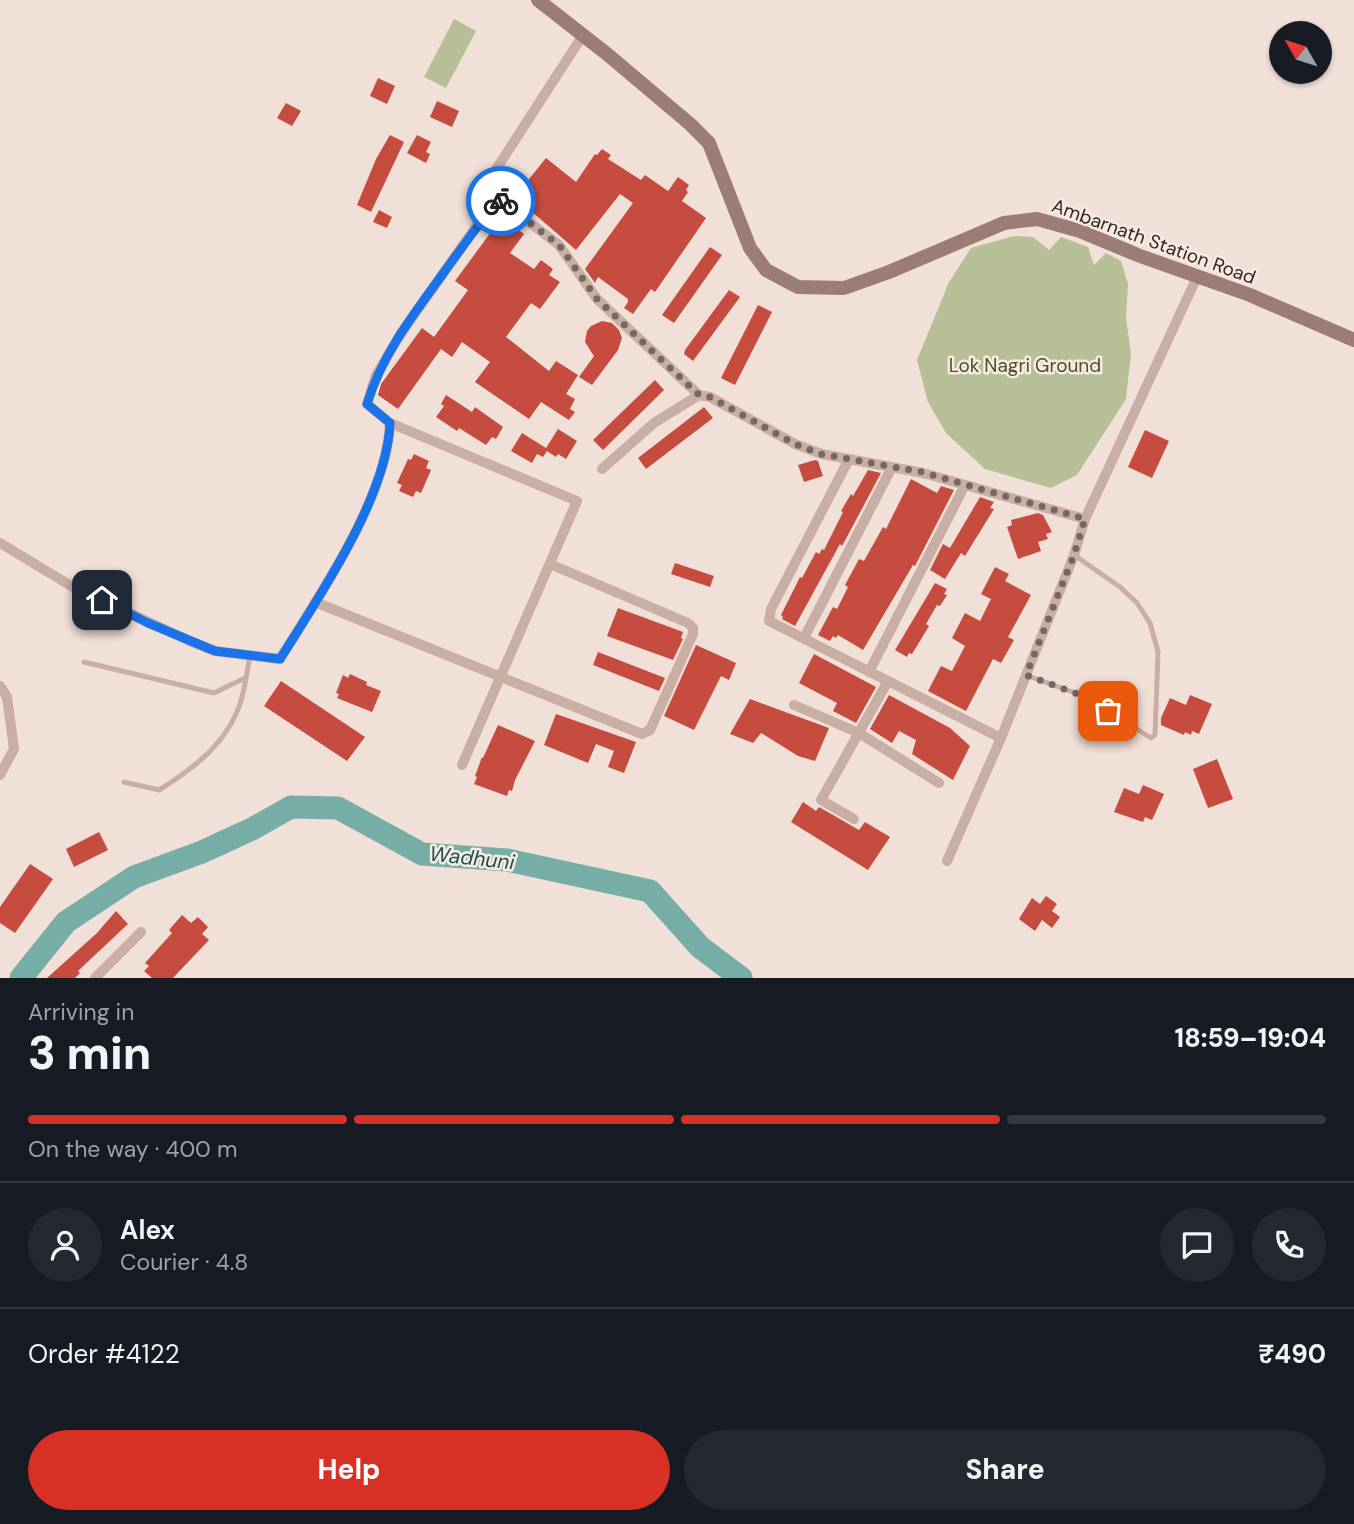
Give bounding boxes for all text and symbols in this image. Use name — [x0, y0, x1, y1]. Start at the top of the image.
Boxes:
north arrow — [1269, 21, 1332, 84]
map controls — [1269, 21, 1332, 84]
courier — [466, 166, 536, 236]
icon: bike — [482, 182, 520, 220]
street label: Ambarnath Station Road — [1048, 193, 1259, 290]
park label: Lok Nagri Ground — [949, 353, 1101, 378]
pin — [72, 570, 132, 630]
icon: home — [83, 581, 121, 619]
pin — [1078, 681, 1138, 741]
icon: bag — [1089, 692, 1127, 730]
water label: Wadhuni — [428, 840, 517, 876]
text: Arriving in — [28, 997, 134, 1027]
text: 18:59–19:04 — [1175, 1021, 1326, 1055]
text: 3 min — [28, 1023, 151, 1083]
text: On the way · 400 m — [28, 1134, 237, 1164]
button: person — [28, 1208, 102, 1282]
button: chat — [1160, 1208, 1234, 1282]
button: phone — [1252, 1208, 1326, 1282]
text: Alex — [120, 1213, 175, 1247]
text: Courier · 4.8 — [120, 1247, 248, 1277]
text: Order #4122 — [28, 1337, 180, 1371]
text: ₹490 — [1258, 1337, 1326, 1371]
button: Help — [28, 1430, 670, 1510]
button: Share — [684, 1430, 1326, 1510]

